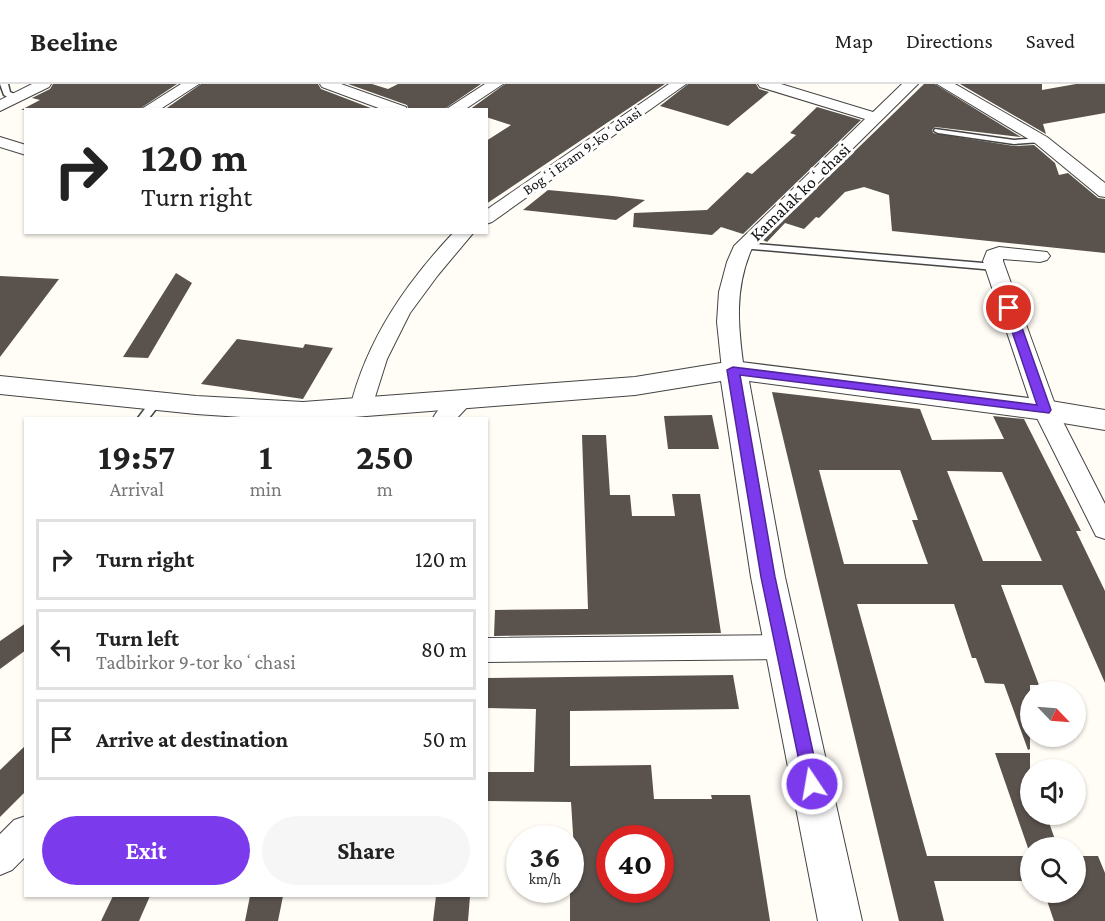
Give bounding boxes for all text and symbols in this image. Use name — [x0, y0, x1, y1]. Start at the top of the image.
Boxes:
text: Beeline — [30, 26, 118, 57]
text: Map — [835, 29, 873, 53]
text: Directions — [906, 29, 993, 53]
text: Saved — [1026, 29, 1075, 53]
street label: Bogʻi Eram 9-koʻchasi — [520, 104, 645, 199]
icon: right — [42, 132, 120, 210]
text: 120 m — [141, 133, 247, 180]
street label: Kamalak koʻchasi — [746, 139, 854, 245]
text: Turn right — [141, 182, 252, 212]
pin — [983, 282, 1034, 333]
icon: arrive — [992, 291, 1025, 324]
text: 19:57 — [98, 437, 176, 477]
text: 1 — [259, 437, 272, 477]
text: 250 — [356, 437, 414, 477]
text: Arrival — [110, 478, 164, 500]
text: min — [250, 478, 282, 500]
text: m — [377, 478, 393, 500]
icon: right — [45, 543, 78, 576]
text: Turn right — [96, 547, 194, 572]
text: 120 m — [415, 547, 467, 572]
text: Turn left — [96, 626, 179, 651]
icon: left — [45, 633, 78, 666]
text: 80 m — [421, 637, 467, 662]
text: Tadbirkor 9-tor koʻchasi — [96, 651, 296, 673]
north arrow — [1020, 681, 1086, 747]
map controls — [1020, 681, 1086, 903]
icon: arrive — [45, 723, 78, 756]
text: Arrive at destination — [96, 727, 288, 752]
text: 50 m — [422, 727, 467, 752]
position arrow — [780, 752, 844, 816]
button: sound — [1020, 759, 1086, 825]
button: Exit — [42, 816, 250, 885]
button: Share — [262, 816, 470, 885]
speed limit sign: 40 — [596, 825, 674, 903]
button: search — [1020, 837, 1086, 903]
text: 36 — [529, 840, 561, 873]
text: km/h — [529, 871, 561, 887]

